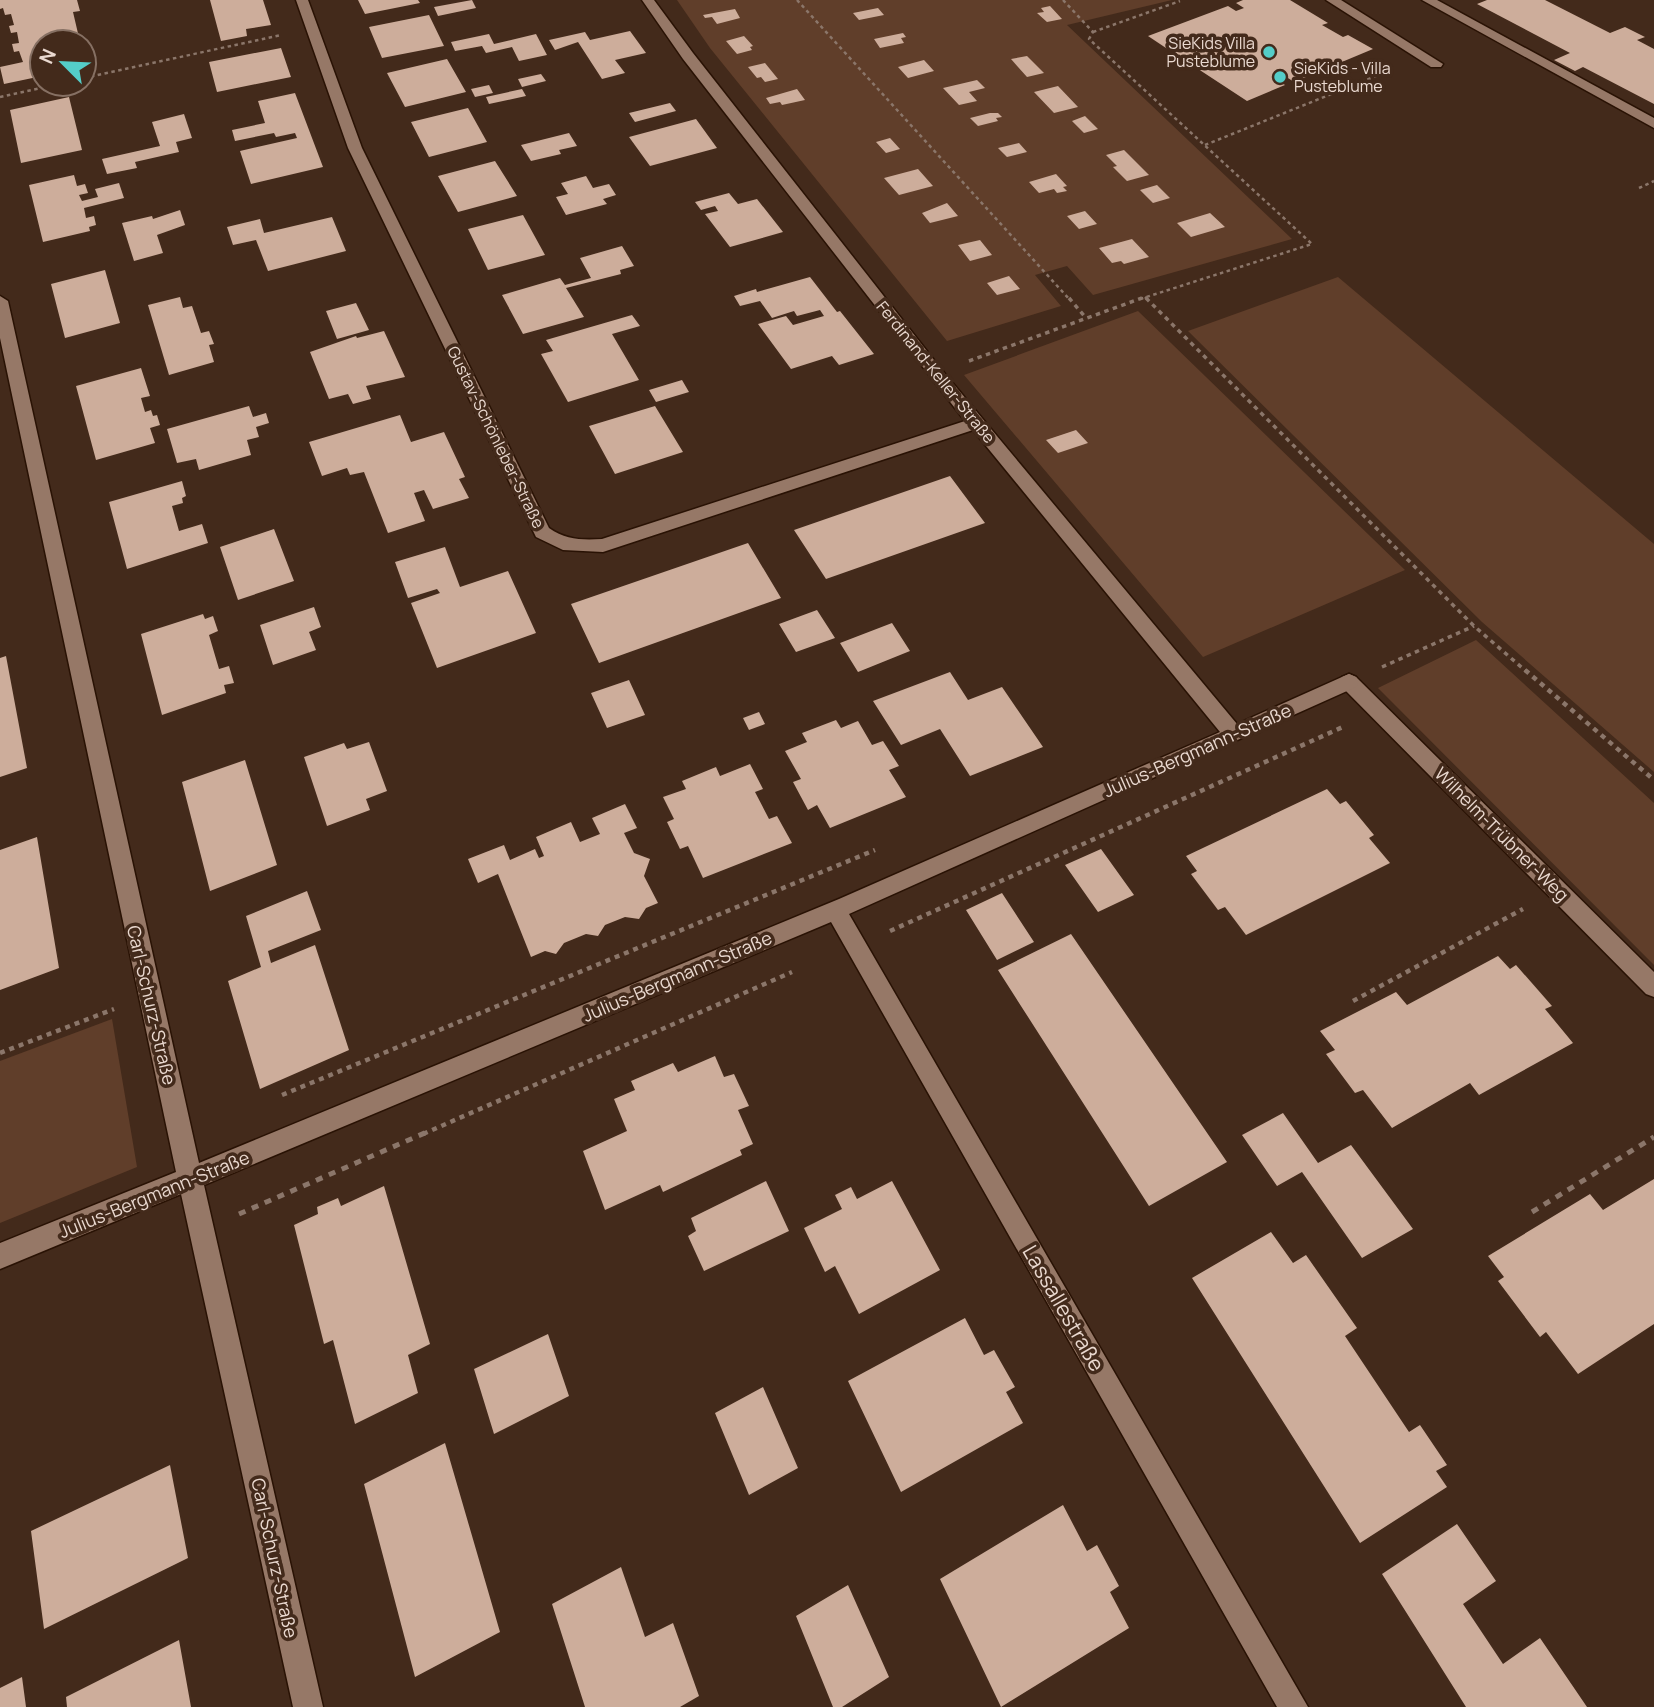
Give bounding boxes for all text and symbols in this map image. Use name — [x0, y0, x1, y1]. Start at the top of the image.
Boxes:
north arrow — [28, 28, 98, 98]
place label: SieKids Villa Pusteblume — [1166, 32, 1255, 72]
marker: SieKids Villa Pusteblume — [1261, 44, 1277, 60]
text: N — [33, 45, 62, 68]
place label: SieKids - Villa Pusteblume — [1294, 57, 1391, 97]
marker: SieKids - Villa Pusteblume — [1272, 69, 1288, 85]
street label: Ferdinand-Keller-Straße — [872, 296, 1000, 448]
street label: Gustav-Schönleber-Straße — [442, 342, 550, 532]
street label: Julius-Bergmann-Straße — [1099, 698, 1295, 802]
street label: Wilhelm-Trübner-Weg — [1430, 762, 1574, 906]
street label: Carl-Schurz-Straße — [122, 923, 182, 1087]
street label: Julius-Bergmann-Straße — [579, 925, 775, 1027]
street label: Julius-Bergmann-Straße — [55, 1145, 253, 1243]
street label: Lassallestraße — [1017, 1240, 1111, 1376]
street label: Carl-Schurz-Straße — [246, 1476, 304, 1640]

